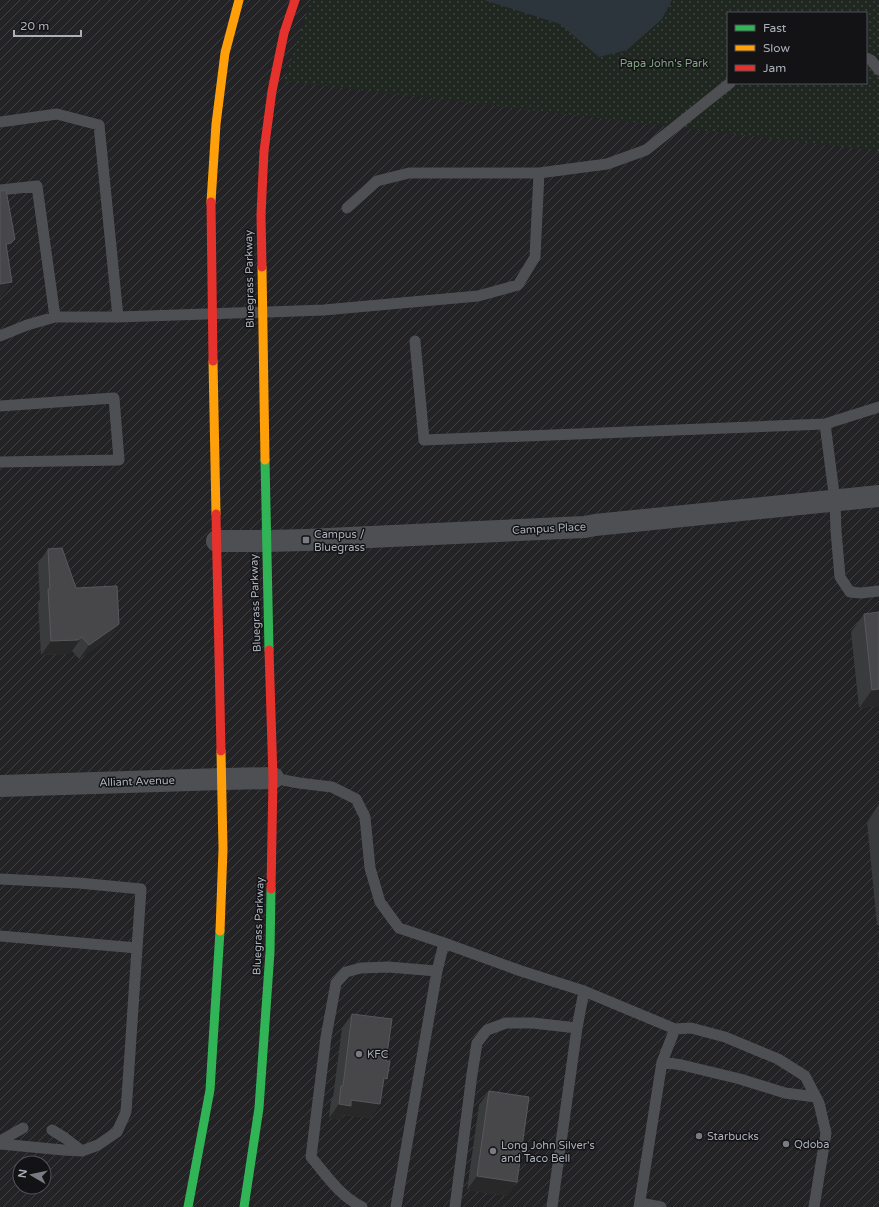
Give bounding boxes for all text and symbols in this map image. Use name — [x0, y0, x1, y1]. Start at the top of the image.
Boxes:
scale bar — [14, 12, 81, 38]
legend — [727, 12, 867, 84]
text: 20 m — [20, 19, 49, 33]
text: Fast — [763, 21, 787, 35]
text: Slow — [763, 41, 790, 55]
park label: Papa John's Park — [620, 57, 708, 70]
text: Jam — [763, 61, 786, 75]
street label: Bluegrass Parkway — [242, 230, 257, 328]
street label: Campus Place — [512, 520, 586, 537]
place label: Campus / Bluegrass — [314, 528, 365, 554]
marker: Campus / Bluegrass — [301, 535, 311, 545]
street label: Bluegrass Parkway — [247, 554, 264, 652]
street label: Alliant Avenue — [99, 774, 175, 789]
street label: Bluegrass Parkway — [250, 877, 267, 975]
place label: KFC — [367, 1048, 389, 1061]
marker: KFC — [354, 1049, 364, 1059]
place label: Starbucks — [707, 1130, 759, 1143]
marker: Starbucks — [694, 1131, 704, 1141]
place label: Qdoba — [794, 1138, 829, 1151]
place label: Long John Silver's and Taco Bell — [501, 1139, 595, 1165]
marker: Qdoba — [781, 1139, 791, 1149]
marker: Long John Silver's and Taco Bell — [488, 1146, 498, 1156]
north arrow — [12, 1155, 52, 1195]
text: N — [16, 1168, 30, 1179]

